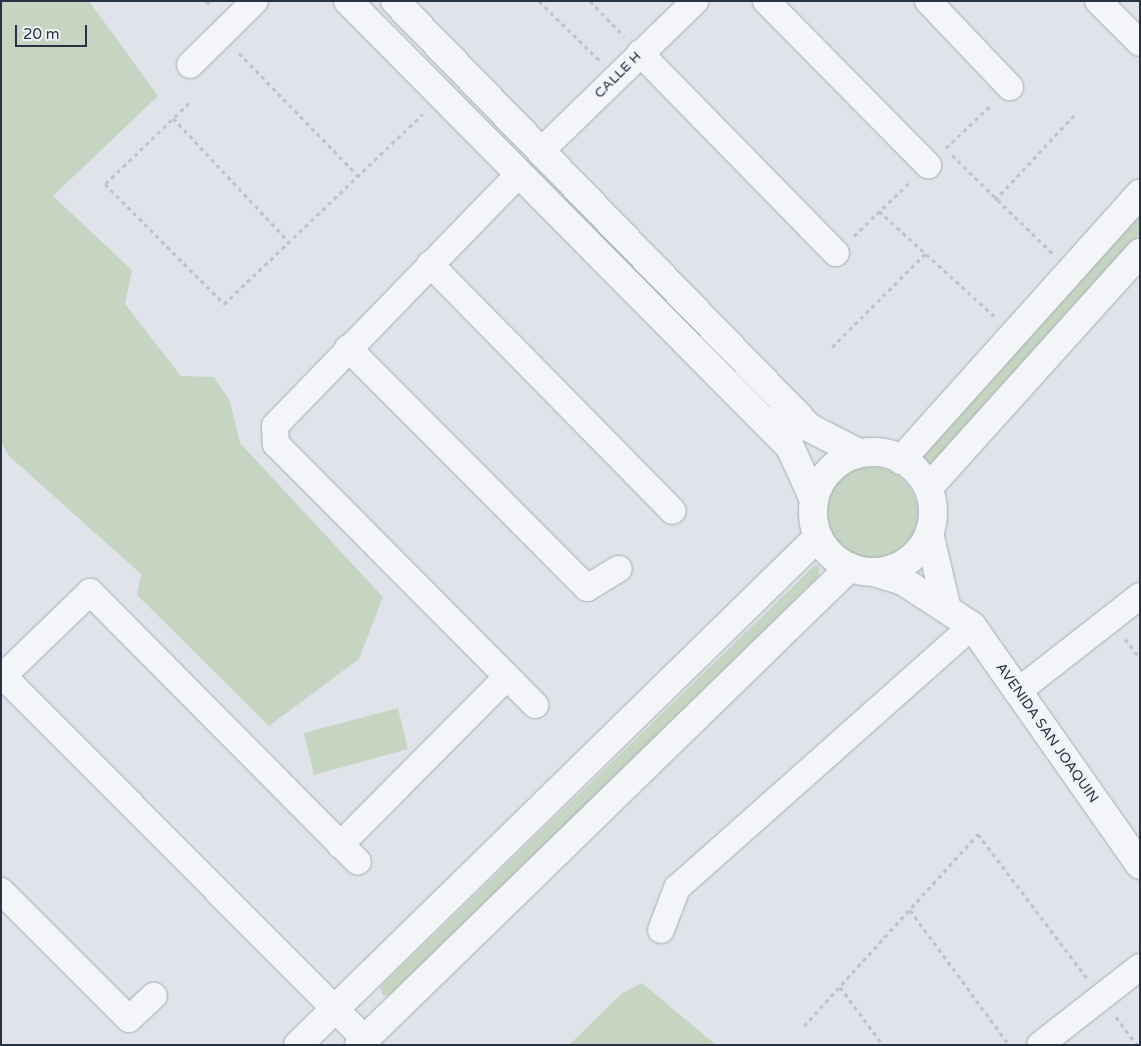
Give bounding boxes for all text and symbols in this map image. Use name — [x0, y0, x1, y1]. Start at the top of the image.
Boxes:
scale bar — [18, 15, 90, 47]
text: 20 m — [23, 25, 60, 43]
street label: CALLE H — [591, 48, 645, 102]
street label: AVENIDA SAN JOAQUIN — [992, 660, 1102, 806]

